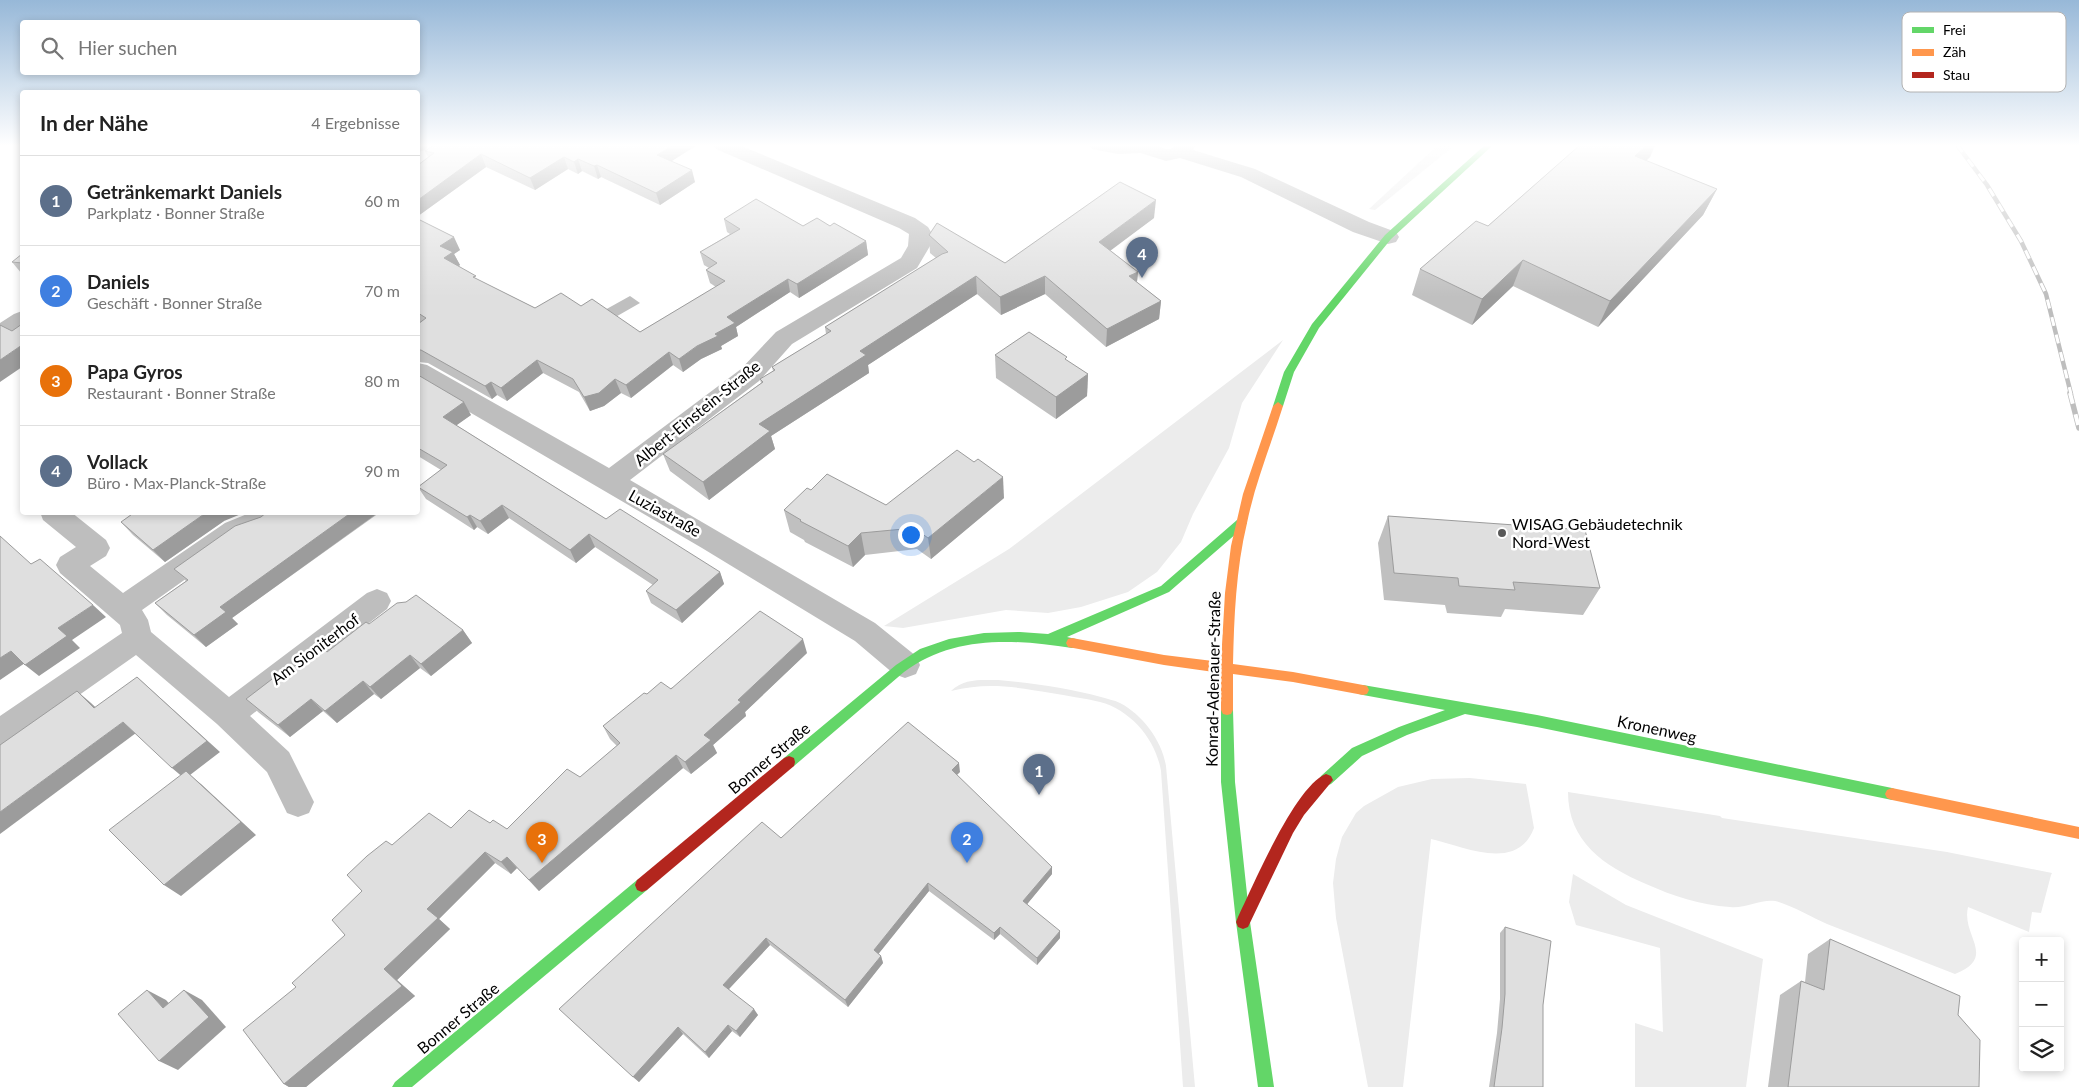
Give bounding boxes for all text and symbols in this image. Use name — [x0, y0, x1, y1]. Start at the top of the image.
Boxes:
legend — [1902, 12, 2066, 92]
search box — [20, 20, 420, 75]
text: Frei — [1943, 21, 1966, 38]
icon: search — [38, 34, 66, 62]
text: Hier suchen — [78, 36, 177, 59]
text: Zäh — [1943, 43, 1966, 60]
text: Stau — [1943, 66, 1970, 83]
text: In der Nähe — [40, 110, 148, 135]
text: 4 Ergebnisse — [311, 113, 400, 132]
text: Getränkemarkt Daniels — [87, 180, 282, 203]
text: 1 — [51, 191, 61, 210]
text: 60 m — [364, 191, 400, 210]
text: Parkplatz · Bonner Straße — [87, 203, 265, 222]
pin: 4 — [1126, 237, 1158, 278]
text: Daniels — [87, 270, 150, 293]
text: 2 — [51, 281, 61, 300]
text: 70 m — [364, 281, 400, 300]
text: Geschäft · Bonner Straße — [87, 293, 262, 312]
street label: Albert-Einstein-Straße — [630, 356, 764, 469]
text: Papa Gyros — [87, 360, 183, 383]
text: 3 — [51, 371, 61, 390]
text: 80 m — [364, 371, 400, 390]
text: Restaurant · Bonner Straße — [87, 383, 276, 402]
text: Vollack — [87, 450, 148, 473]
text: 4 — [51, 461, 61, 480]
text: 90 m — [364, 461, 400, 480]
text: Büro · Max-Planck-Straße — [87, 473, 266, 492]
street label: Luziastraße — [626, 485, 705, 540]
place label: WISAG Gebäudetechnik Nord-West — [1512, 514, 1684, 551]
your location — [898, 522, 924, 548]
marker: WISAG Gebäudetechnik Nord-West — [1496, 527, 1508, 539]
street label: Konrad-Adenauer-Straße — [1201, 591, 1224, 767]
street label: Am Sioniterhof — [267, 609, 363, 688]
street label: Kronenweg — [1616, 711, 1699, 746]
street label: Bonner Straße — [724, 718, 813, 797]
pin: 1 — [1023, 754, 1055, 795]
pin: 3 — [526, 822, 558, 863]
pin: 2 — [951, 822, 983, 863]
map controls — [2019, 937, 2064, 1072]
button: + — [2019, 937, 2064, 982]
street label: Bonner Straße — [413, 978, 502, 1057]
button: − — [2019, 982, 2064, 1027]
button: layers — [2019, 1027, 2064, 1072]

